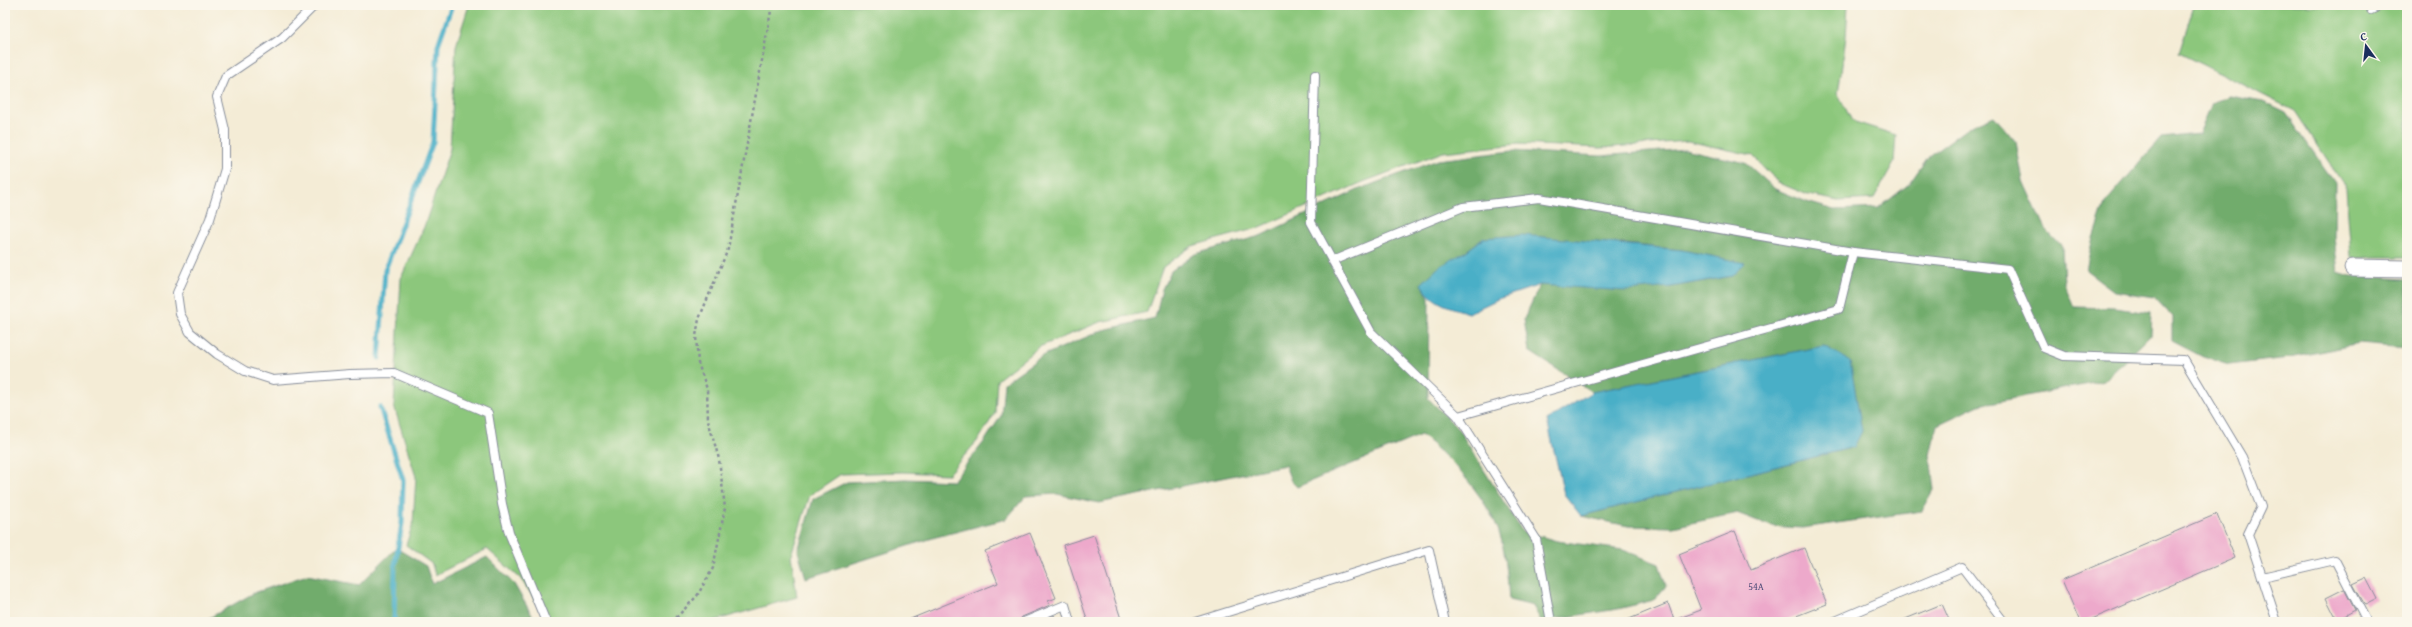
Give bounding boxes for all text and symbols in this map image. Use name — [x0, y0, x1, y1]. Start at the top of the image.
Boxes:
north arrow — [2346, 26, 2386, 66]
text: С — [2358, 28, 2368, 45]
house number: 54А — [1748, 579, 1764, 594]

